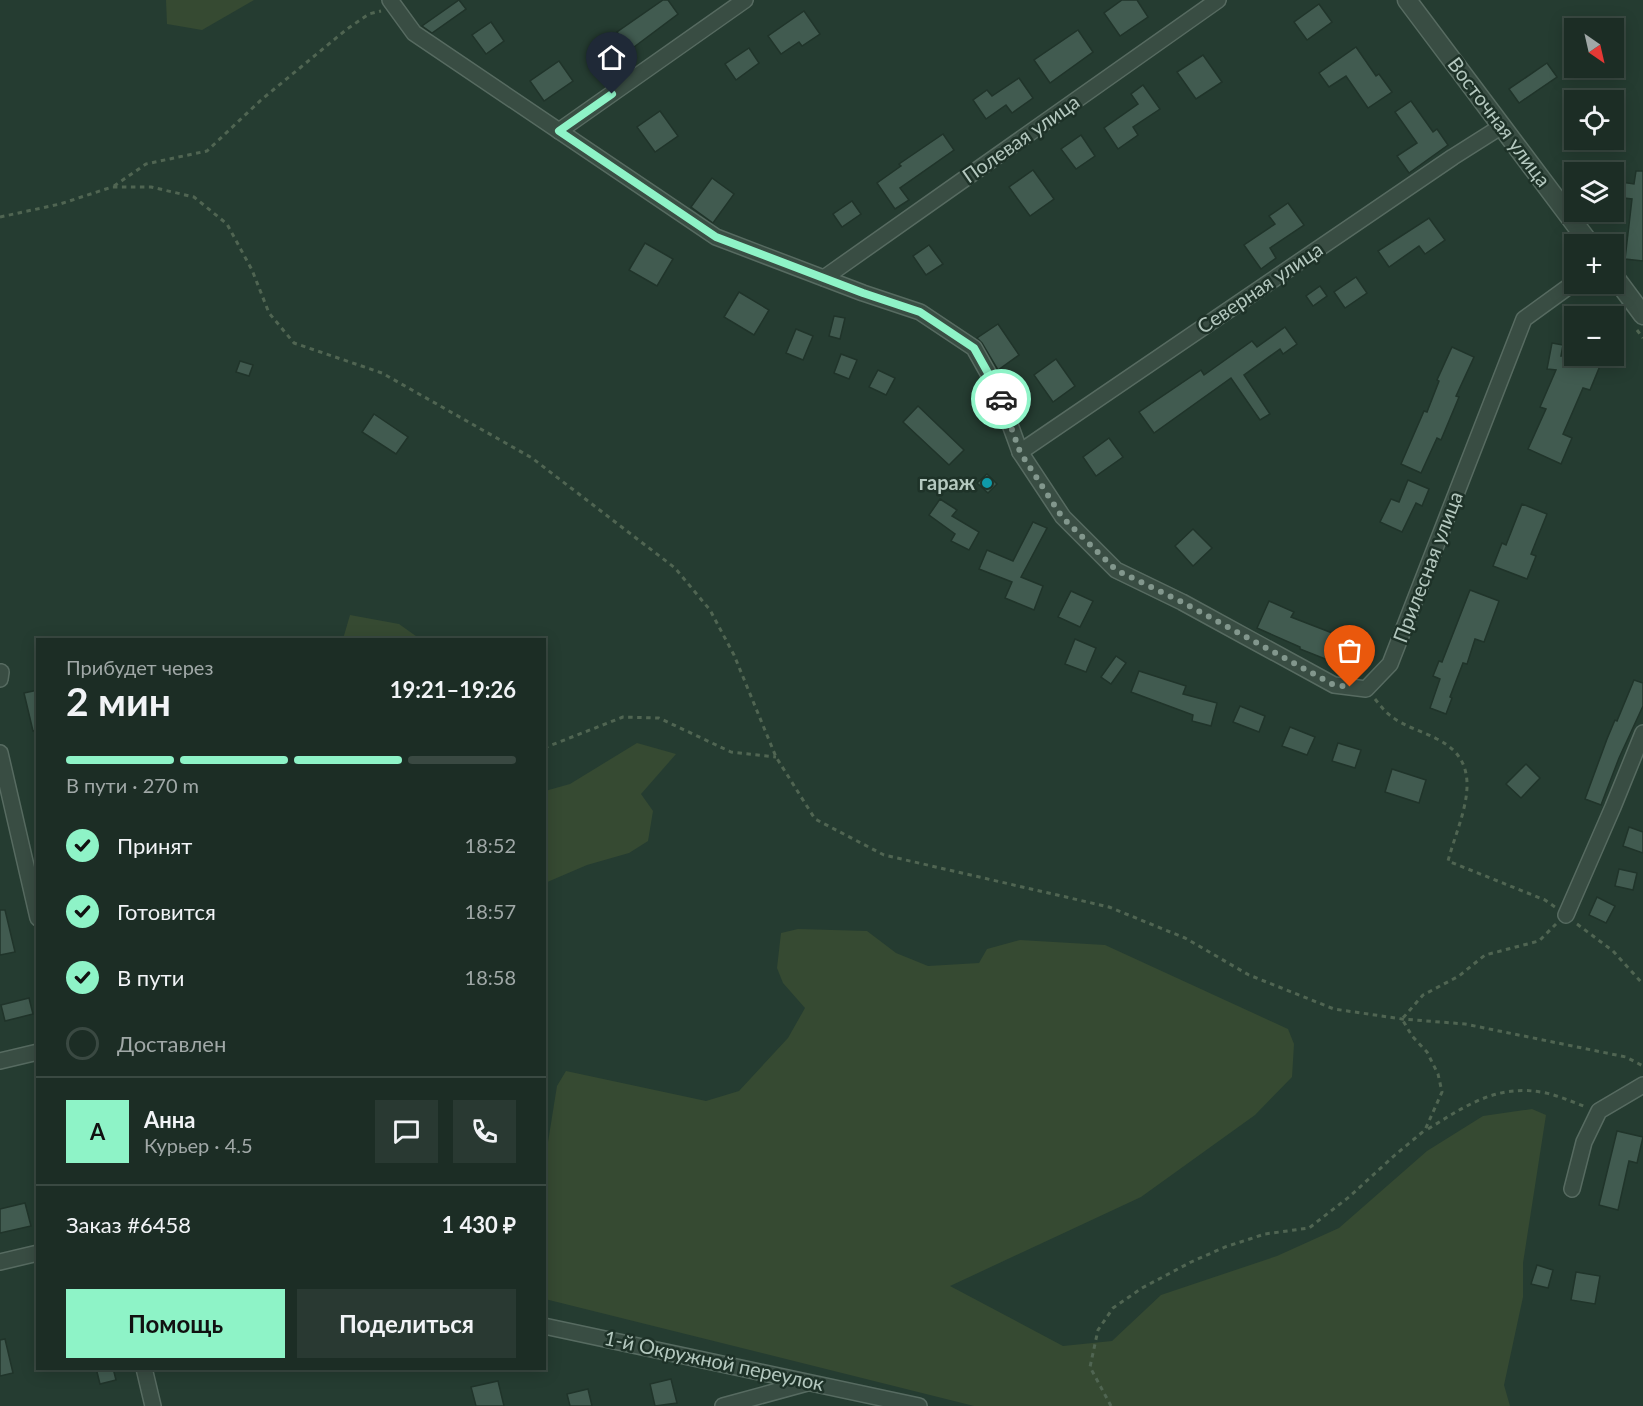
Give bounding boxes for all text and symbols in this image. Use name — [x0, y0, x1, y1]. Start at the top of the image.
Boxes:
north arrow — [1564, 18, 1624, 78]
map controls — [1564, 18, 1624, 366]
pin — [586, 32, 637, 94]
icon: home — [595, 41, 628, 74]
street label: Восточная улица — [1443, 52, 1556, 191]
street label: Полевая улица — [957, 89, 1083, 187]
button: locate — [1564, 90, 1624, 150]
button: layers — [1564, 162, 1624, 222]
button: + — [1564, 234, 1624, 294]
street label: Северная улица — [1192, 236, 1327, 338]
button: − — [1564, 306, 1624, 366]
courier — [971, 369, 1031, 429]
icon: car — [985, 383, 1018, 416]
place label: гараж — [919, 470, 976, 494]
marker: гараж — [980, 476, 994, 490]
street label: Прилесная улица — [1387, 488, 1467, 646]
pin — [1324, 625, 1375, 687]
icon: bag — [1333, 634, 1366, 667]
text: Прибудет через — [66, 655, 213, 679]
text: 19:21–19:26 — [390, 676, 516, 703]
text: 2 мин — [66, 678, 171, 724]
text: В пути · 270 m — [66, 773, 199, 797]
icon: check — [66, 829, 99, 862]
text: Принят — [117, 832, 192, 859]
text: 18:52 — [465, 833, 516, 857]
icon: check — [66, 895, 99, 928]
text: Готовится — [117, 898, 216, 925]
text: 18:57 — [465, 899, 516, 923]
icon: check — [66, 961, 99, 994]
text: В пути — [117, 964, 184, 991]
text: 18:58 — [465, 965, 516, 989]
text: Доставлен — [117, 1030, 226, 1057]
button: chat — [375, 1100, 438, 1163]
button: phone — [453, 1100, 516, 1163]
text: Анна — [144, 1106, 195, 1133]
text: А — [90, 1118, 105, 1145]
text: Курьер · 4.5 — [144, 1133, 253, 1157]
text: Заказ #6458 — [66, 1211, 191, 1238]
text: 1 430 ₽ — [441, 1211, 516, 1238]
button: Помощь — [66, 1289, 285, 1358]
button: Поделиться — [297, 1289, 516, 1358]
street label: 1-й Окружной переулок — [602, 1325, 827, 1395]

